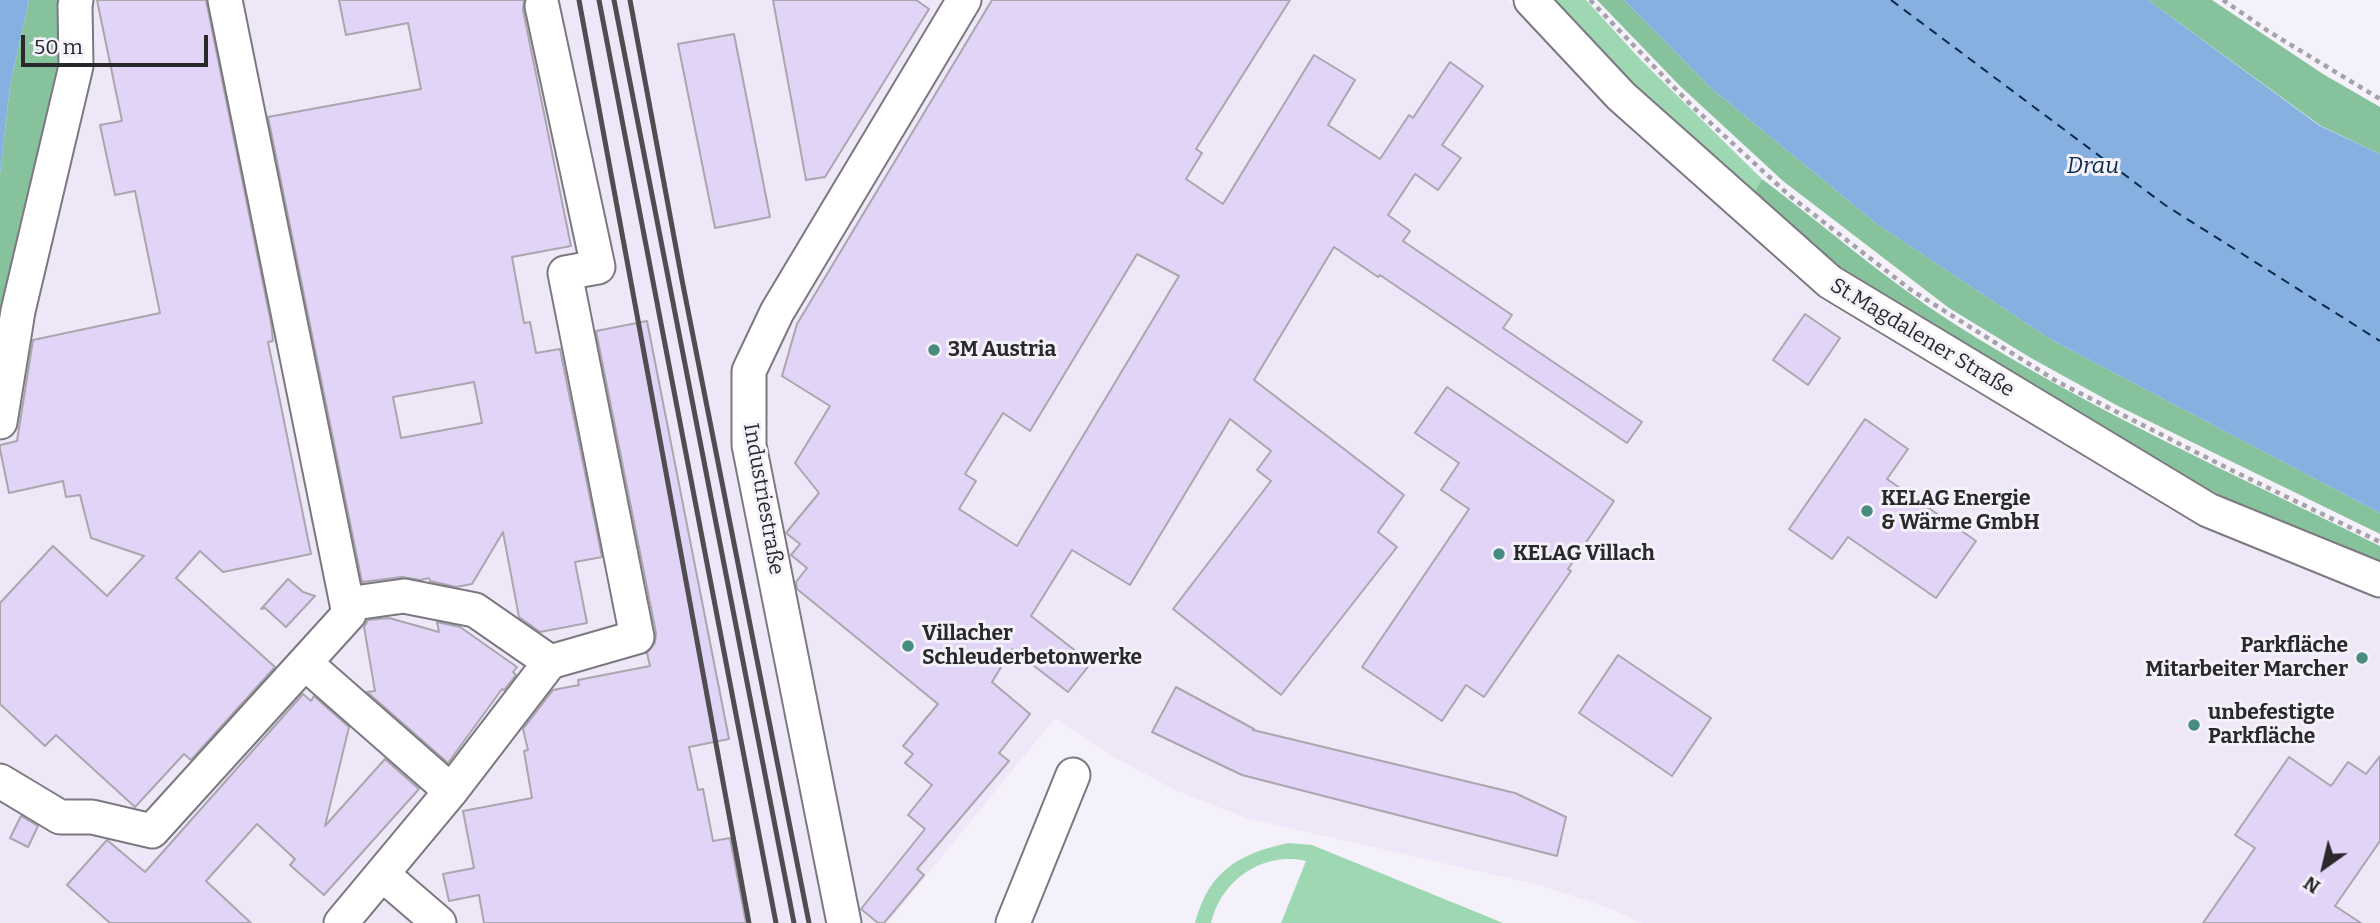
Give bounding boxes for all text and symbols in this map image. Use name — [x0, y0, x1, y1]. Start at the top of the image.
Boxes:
scale bar — [24, 21, 212, 65]
text: 50 m — [34, 34, 83, 60]
water label: Drau — [2067, 153, 2119, 181]
street label: St.Magdalener Straße — [1825, 273, 2019, 403]
place label: 3M Austria — [948, 337, 1056, 363]
marker: 3M Austria — [926, 342, 942, 358]
street label: Industriestraße — [737, 421, 789, 577]
place label: KELAG Energie & Wärme GmbH — [1881, 486, 2040, 536]
marker: KELAG Energie & Wärme GmbH — [1859, 503, 1875, 519]
place label: KELAG Villach — [1513, 541, 1655, 567]
marker: KELAG Villach — [1491, 546, 1507, 562]
place label: Villacher Schleuderbetonwerke — [922, 621, 1142, 671]
place label: Parkfläche Mitarbeiter Marcher — [2145, 633, 2348, 683]
marker: Villacher Schleuderbetonwerke — [900, 638, 916, 654]
marker: Parkfläche Mitarbeiter Marcher — [2354, 650, 2370, 666]
place label: unbefestigte Parkfläche — [2208, 700, 2335, 750]
marker: unbefestigte Parkfläche — [2186, 717, 2202, 733]
north arrow — [2289, 832, 2359, 902]
text: N — [2299, 871, 2324, 898]

